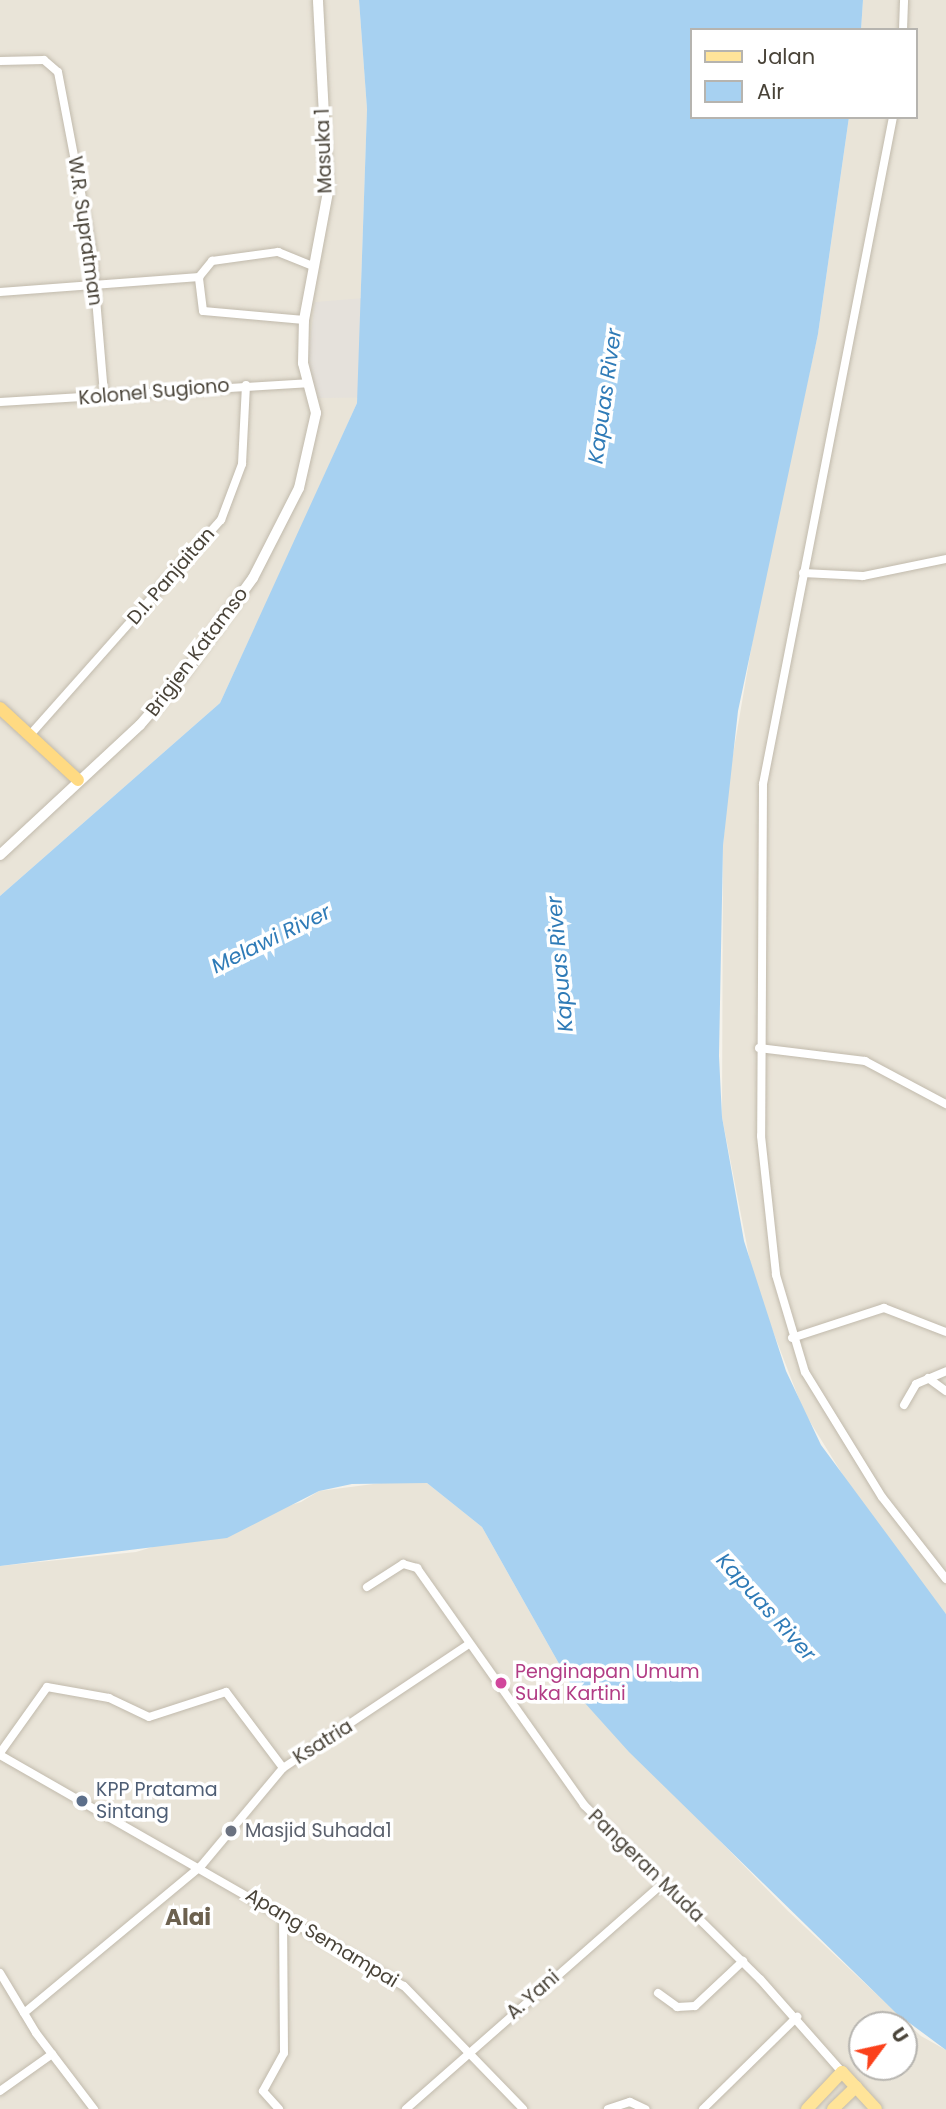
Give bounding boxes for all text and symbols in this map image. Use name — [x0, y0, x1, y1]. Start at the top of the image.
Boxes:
legend — [690, 28, 918, 119]
text: Jalan — [757, 42, 815, 71]
text: Air — [757, 77, 784, 106]
street label: Masuka 1 — [311, 108, 337, 194]
street label: W.R. Supratman — [63, 155, 107, 307]
water label: Kapuas River — [583, 327, 627, 465]
street label: Kolonel Sugiono — [78, 374, 230, 410]
street label: D.I. Panjaitan — [123, 523, 219, 629]
street label: Brigjen Katamso — [141, 583, 253, 721]
water label: Kapuas River — [542, 895, 578, 1033]
water label: Melawi River — [207, 899, 335, 979]
water label: Kapuas River — [711, 1548, 821, 1666]
place label: Penginapan Umum Suka Kartini — [515, 1661, 700, 1705]
marker: Penginapan Umum Suka Kartini — [493, 1675, 509, 1691]
street label: Ksatria — [289, 1715, 357, 1769]
place label: KPP Pratama Sintang — [96, 1779, 218, 1823]
marker: KPP Pratama Sintang — [74, 1793, 90, 1809]
street label: Pangeran Muda — [583, 1805, 709, 1927]
place label: Masjid Suhada1 — [245, 1820, 392, 1842]
marker: Masjid Suhada1 — [223, 1823, 239, 1839]
street label: Apang Semampai — [242, 1883, 402, 1993]
district label: Alai — [165, 1903, 211, 1931]
street label: A. Yani — [502, 1966, 564, 2024]
north arrow — [848, 2011, 918, 2081]
text: U — [884, 2022, 914, 2048]

